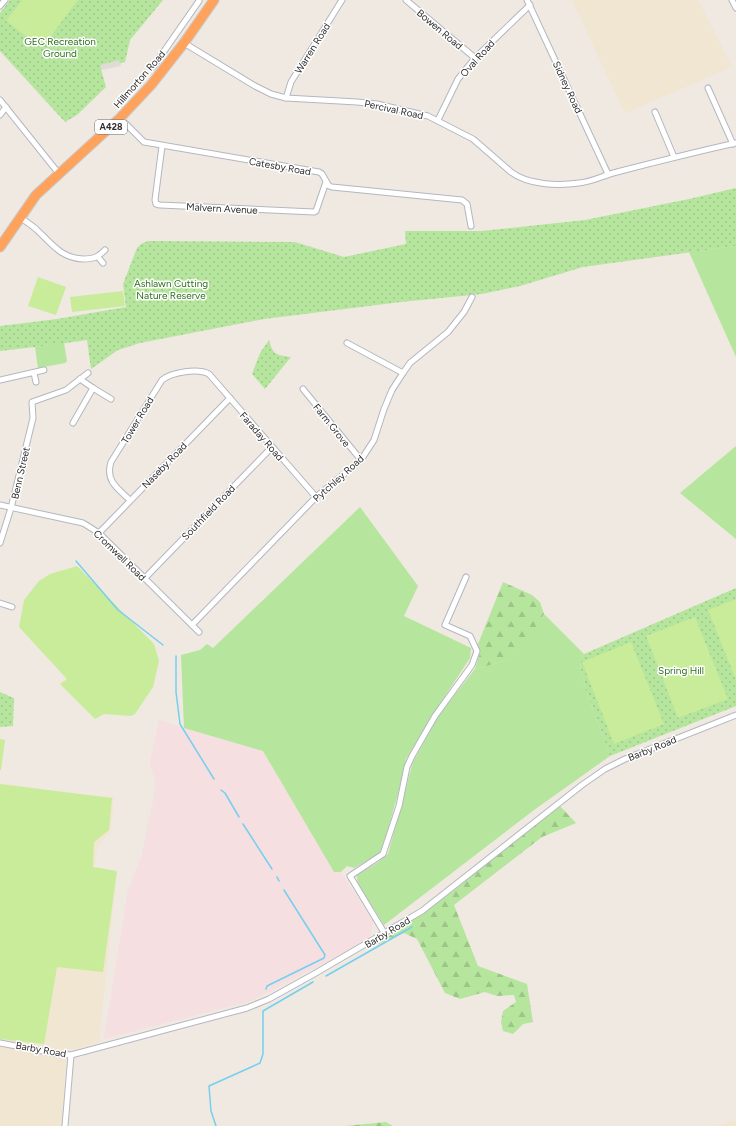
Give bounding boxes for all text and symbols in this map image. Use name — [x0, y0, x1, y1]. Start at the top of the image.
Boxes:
street label: Bowen Road — [414, 6, 465, 52]
street label: Warren Road — [292, 20, 333, 76]
park label: GEC Recreation Ground — [24, 35, 96, 60]
street label: Oval Road — [457, 37, 498, 80]
street label: Hillmorton Road — [111, 48, 168, 111]
street label: Sidney Road — [550, 59, 585, 115]
street label: Percival Road — [363, 97, 425, 122]
road number: A428 — [95, 120, 127, 134]
street label: Catesby Road — [248, 155, 312, 178]
street label: Malvern Avenue — [186, 200, 259, 217]
park label: Ashlawn Cutting Nature Reserve — [134, 277, 208, 302]
street label: Tower Road — [118, 394, 157, 446]
street label: Farm Grove — [310, 401, 353, 450]
street label: Faraday Road — [237, 409, 286, 464]
street label: Naseby Road — [139, 439, 190, 491]
street label: Benn Street — [8, 446, 33, 500]
street label: Pytchley Road — [310, 452, 367, 505]
street label: Southfield Road — [179, 482, 238, 543]
street label: Cromwell Road — [91, 527, 149, 584]
park label: Spring Hill — [658, 664, 704, 677]
street label: Barby Road — [626, 733, 678, 764]
street label: Barby Road — [362, 914, 413, 951]
street label: Barby Road — [15, 1039, 67, 1060]

